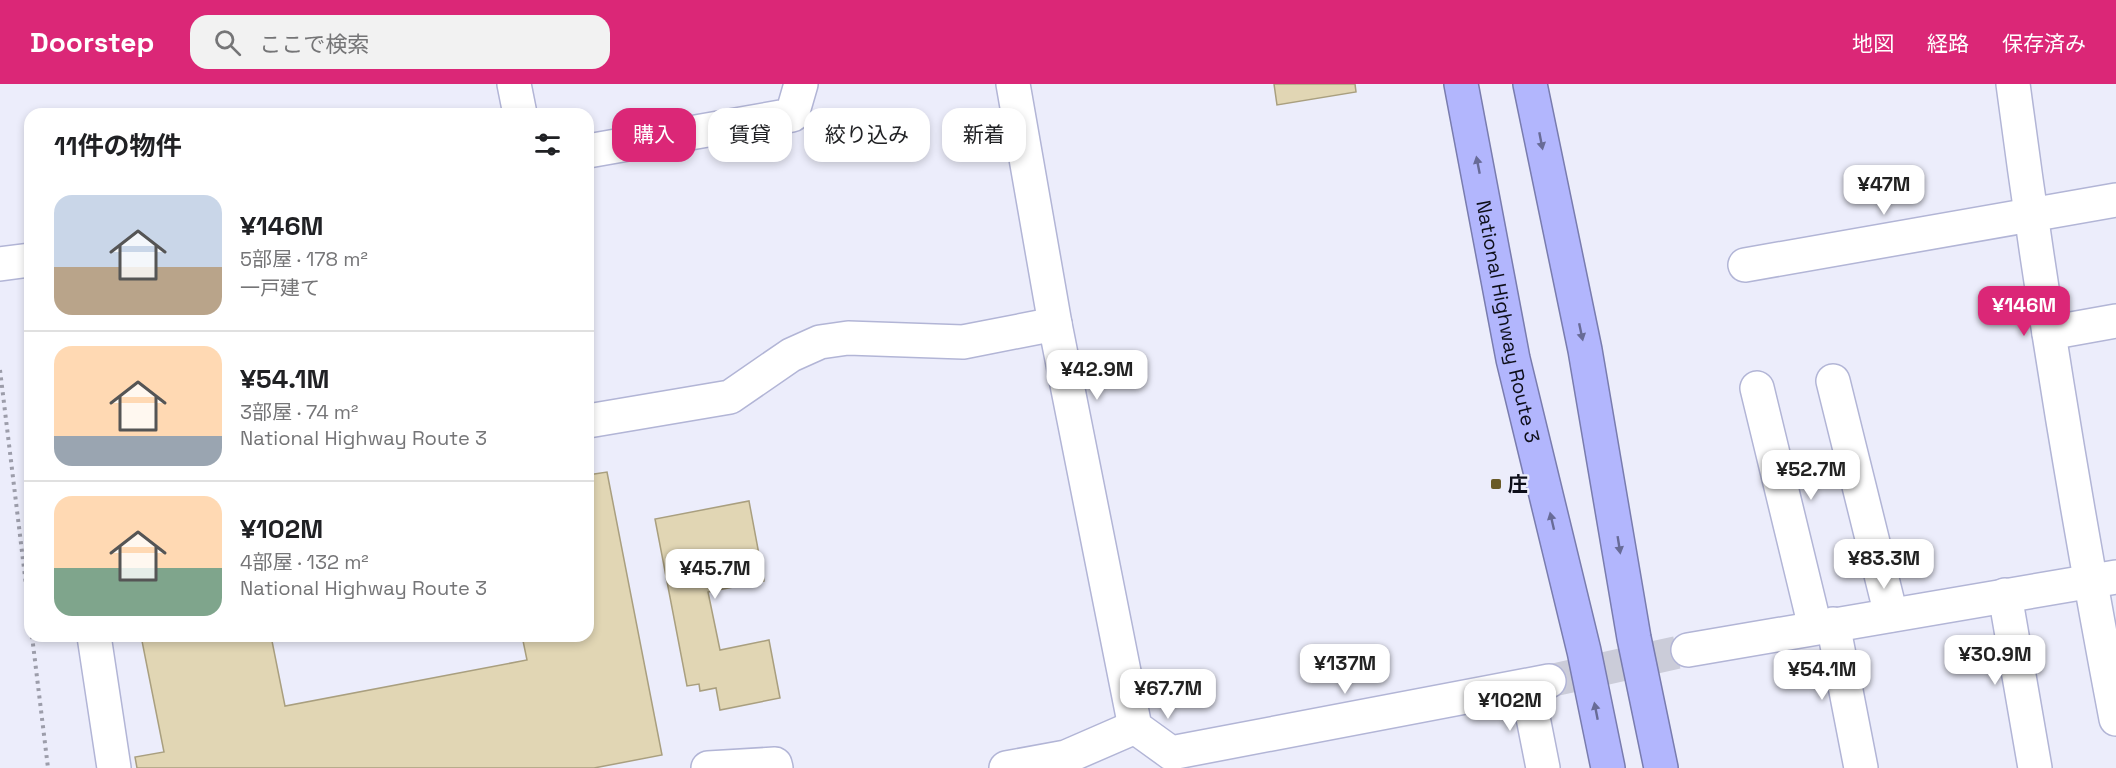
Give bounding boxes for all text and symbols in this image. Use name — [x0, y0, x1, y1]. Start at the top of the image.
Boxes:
search box — [190, 15, 610, 69]
text: Doorstep — [30, 24, 154, 60]
icon: search — [211, 26, 244, 59]
text: ここで検索 — [259, 30, 369, 58]
text: 地図 — [1852, 30, 1894, 57]
text: 経路 — [1927, 30, 1969, 57]
text: 保存済み — [2002, 30, 2086, 57]
chip: 購入 — [612, 108, 696, 162]
chip: 賃貸 — [708, 108, 792, 162]
chip: 絞り込み — [804, 108, 930, 162]
chip: 新着 — [942, 108, 1026, 162]
icon: filters — [531, 128, 564, 161]
text: 11件の物件 — [54, 129, 182, 163]
one-way arrow — [1537, 132, 1546, 151]
one-way arrow — [1473, 156, 1482, 175]
pin: ¥47M — [1848, 165, 1920, 216]
text: ¥47M — [1858, 171, 1911, 197]
street label: National Highway Route 3 — [1470, 198, 1546, 445]
text: ¥146M — [240, 209, 323, 243]
icon: home — [102, 219, 174, 291]
text: 5部屋 · 178 m² — [240, 246, 368, 272]
text: 一戸建て — [240, 275, 320, 301]
pin: ¥146M — [1982, 286, 2066, 337]
text: ¥146M — [1992, 292, 2056, 318]
one-way arrow — [1577, 323, 1586, 342]
pin: ¥42.9M — [1048, 350, 1146, 401]
text: ¥42.9M — [1061, 356, 1133, 382]
text: ¥54.1M — [240, 362, 329, 396]
icon: home — [102, 370, 174, 442]
text: 3部屋 · 74 m² — [240, 399, 358, 425]
text: National Highway Route 3 — [240, 425, 487, 451]
pin: ¥52.7M — [1762, 450, 1860, 501]
text: ¥52.7M — [1776, 456, 1846, 482]
place label: 庄 — [1508, 471, 1528, 497]
marker: 庄 — [1489, 477, 1503, 491]
one-way arrow — [1547, 511, 1557, 530]
text: ¥102M — [240, 512, 323, 546]
icon: home — [102, 520, 174, 592]
one-way arrow — [1614, 536, 1623, 555]
pin: ¥83.3M — [1835, 539, 1933, 590]
text: ¥83.3M — [1848, 545, 1920, 571]
text: 4部屋 · 132 m² — [240, 549, 369, 575]
pin: ¥45.7M — [666, 549, 764, 600]
text: ¥45.7M — [679, 555, 751, 581]
text: National Highway Route 3 — [240, 575, 487, 601]
pin: ¥30.9M — [1946, 635, 2044, 686]
text: ¥30.9M — [1958, 641, 2032, 667]
pin: ¥137M — [1303, 644, 1387, 695]
text: ¥137M — [1314, 650, 1376, 676]
pin: ¥54.1M — [1773, 650, 1871, 701]
text: ¥54.1M — [1788, 656, 1856, 682]
pin: ¥67.7M — [1119, 669, 1217, 720]
text: ¥67.7M — [1134, 675, 1202, 701]
pin: ¥102M — [1468, 681, 1552, 732]
text: ¥102M — [1478, 687, 1542, 713]
one-way arrow — [1591, 701, 1600, 720]

